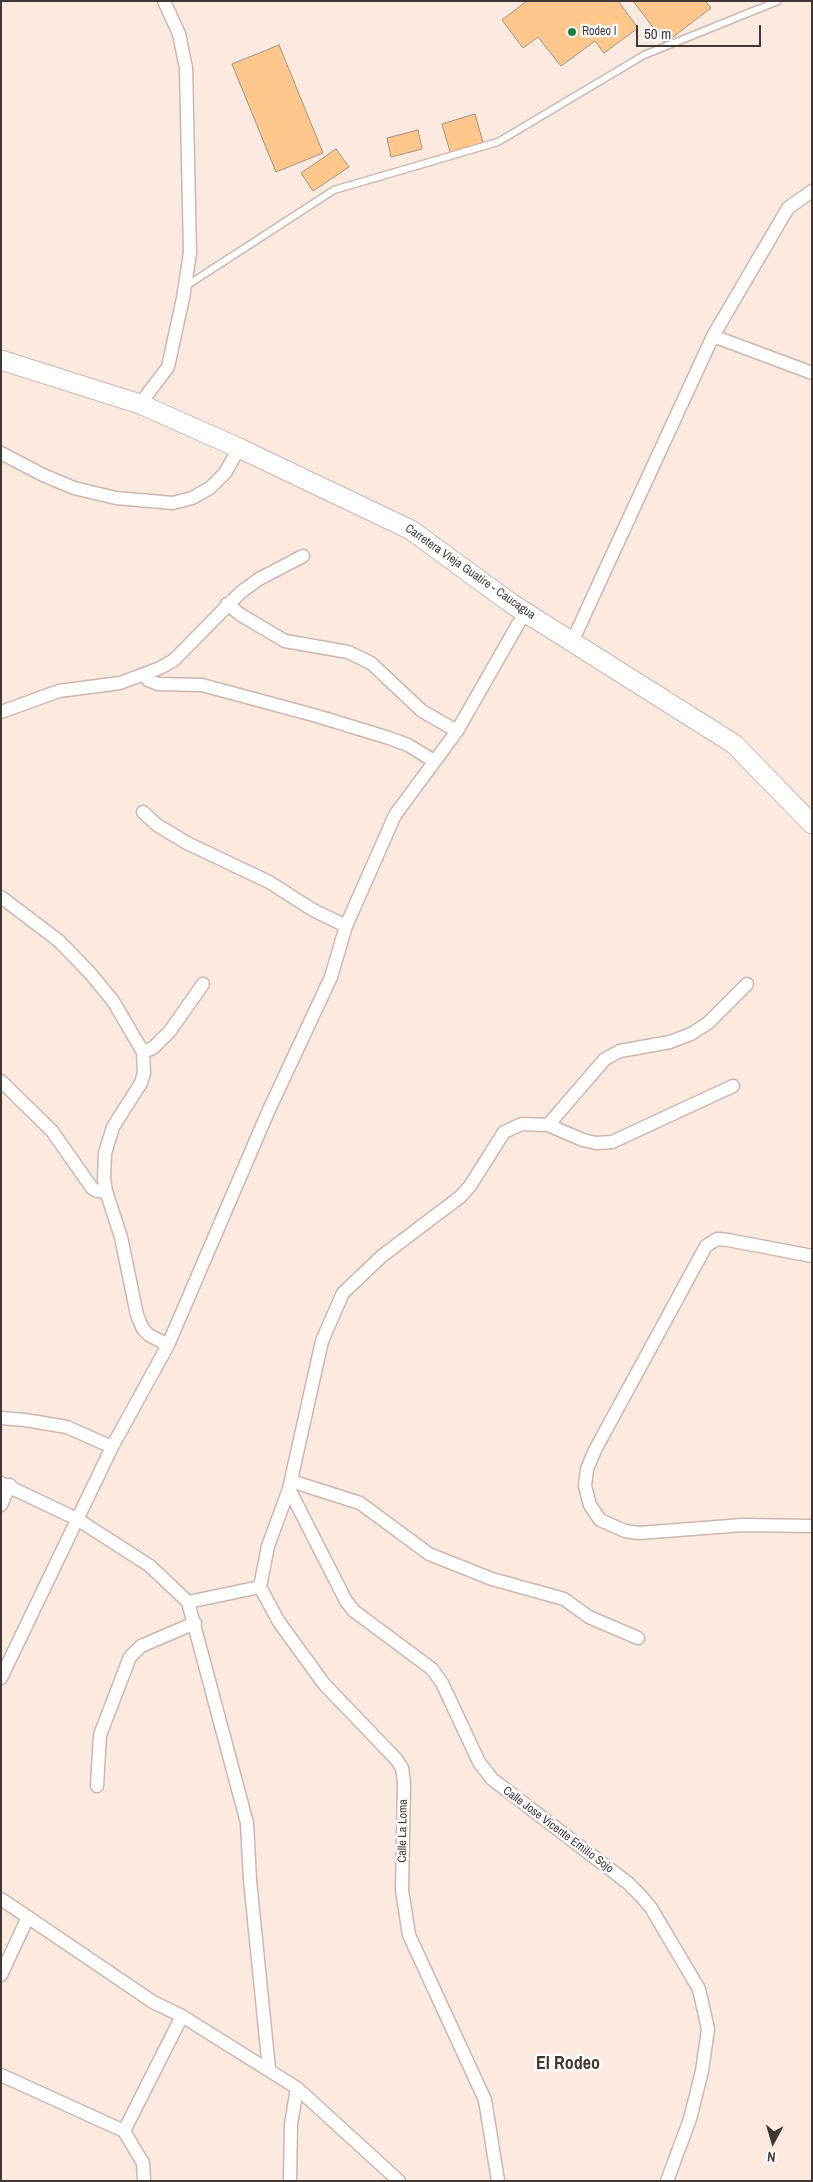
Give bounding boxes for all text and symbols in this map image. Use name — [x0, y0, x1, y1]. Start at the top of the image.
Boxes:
scale bar — [638, 15, 763, 47]
text: 50 m — [644, 23, 671, 44]
place label: Rodeo I — [582, 25, 616, 39]
marker: Rodeo I — [566, 26, 578, 38]
street label: Carretera Vieja Guatire - Caucagua — [402, 521, 538, 623]
street label: Calle Jose Vicente Emilio Sojo — [500, 1784, 616, 1876]
street label: Calle La Loma — [395, 1799, 411, 1863]
district label: El Rodeo — [536, 2053, 600, 2075]
north arrow — [748, 2117, 798, 2167]
text: N — [766, 2148, 777, 2166]

